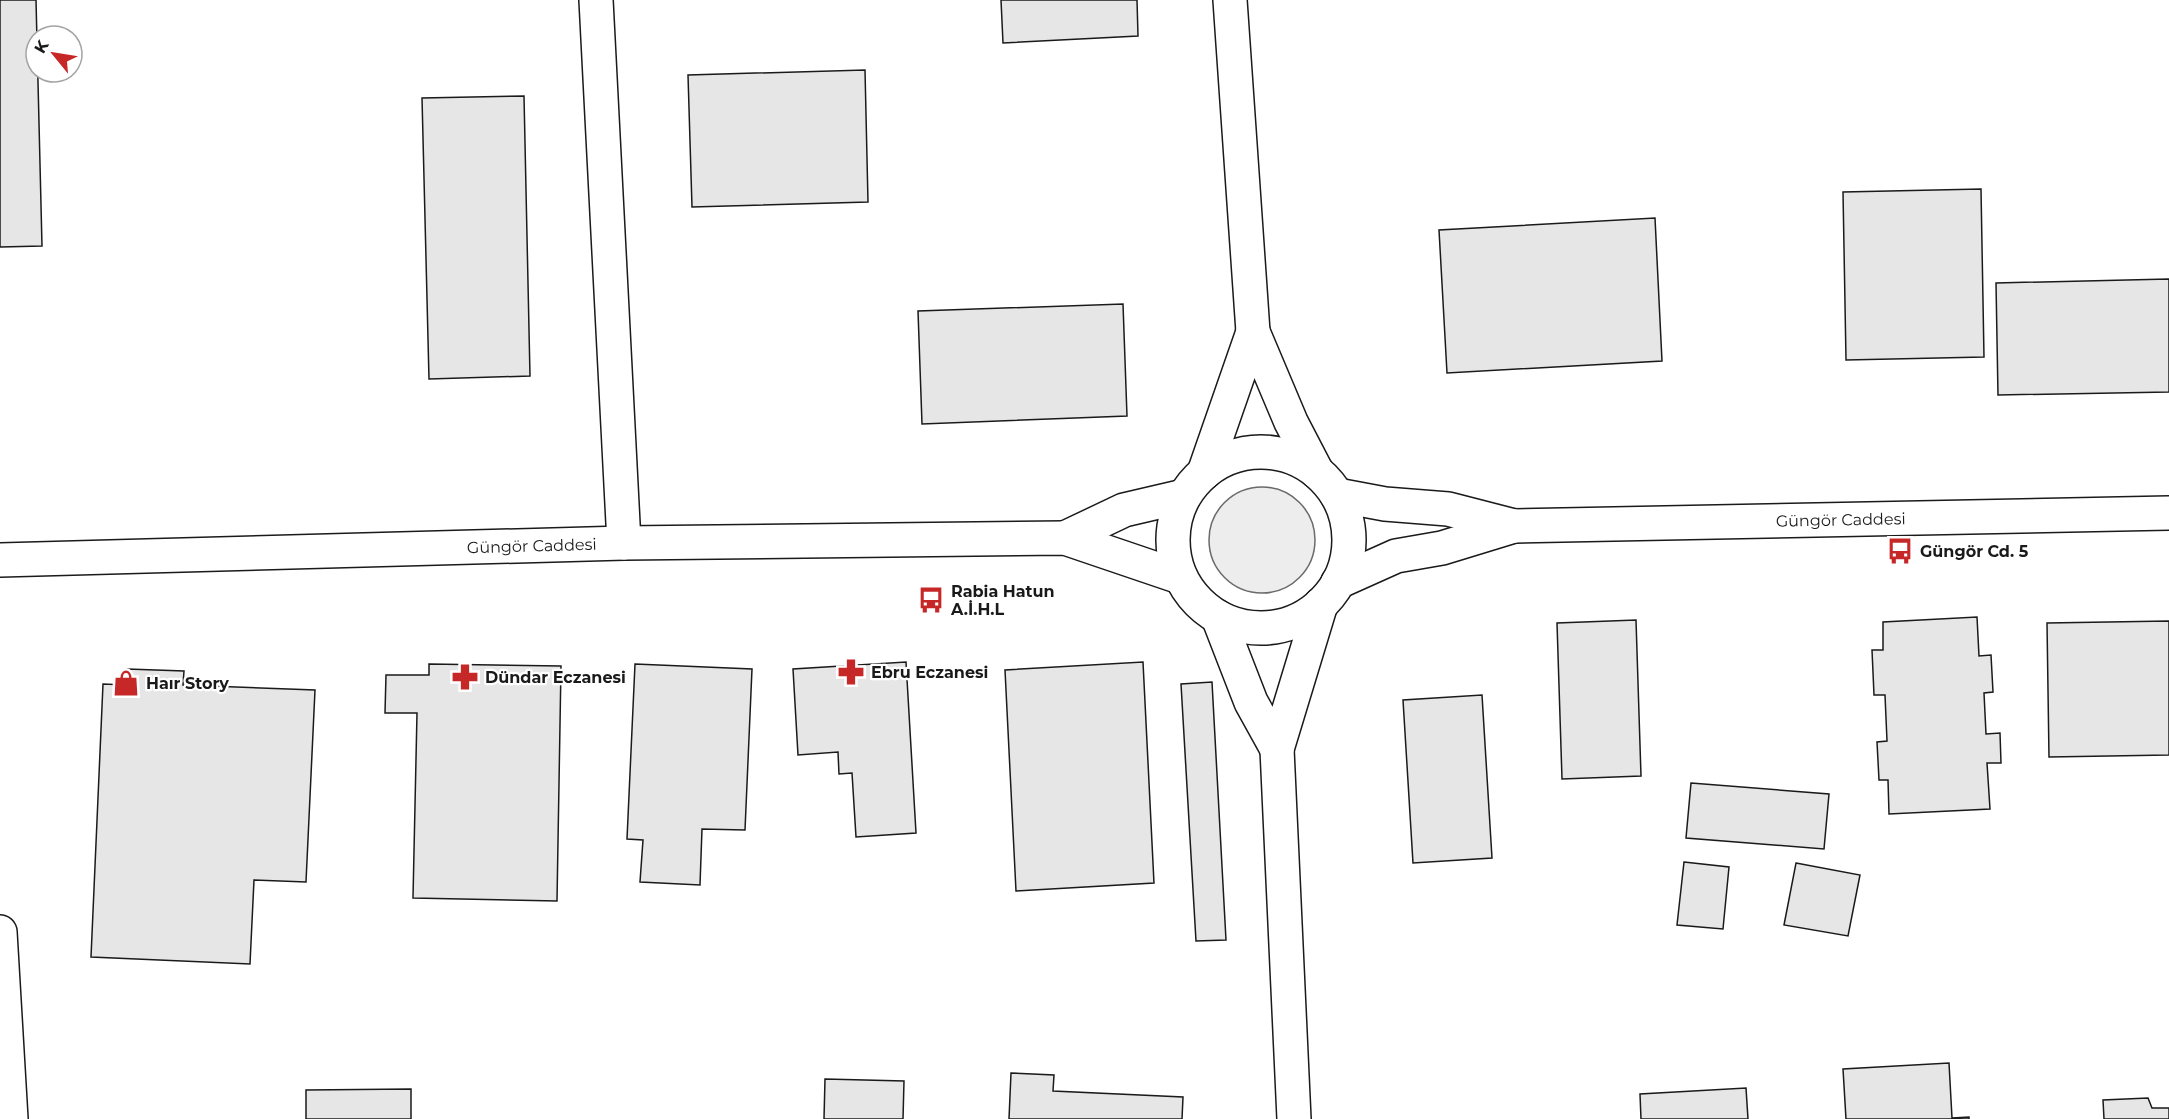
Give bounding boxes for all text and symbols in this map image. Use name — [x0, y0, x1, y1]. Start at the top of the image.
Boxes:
north arrow — [24, 24, 84, 84]
text: K — [30, 36, 53, 57]
street label: Güngör Caddesi — [1776, 509, 1906, 531]
street label: Güngör Caddesi — [467, 535, 597, 557]
bus stop icon: Güngör Cd. 5 — [1885, 536, 1915, 566]
place label: Güngör Cd. 5 — [1920, 542, 2029, 561]
place label: Rabia Hatun A.İ.H.L — [950, 582, 1055, 619]
bus stop icon: Rabia Hatun A.İ.H.L — [916, 585, 946, 615]
pharmacy icon: Ebru Eczanesi — [836, 657, 866, 687]
pharmacy icon: Dündar Eczanesi — [450, 662, 480, 692]
place label: Ebru Eczanesi — [871, 663, 988, 682]
shop icon: Haır Story — [111, 668, 141, 698]
place label: Dündar Eczanesi — [485, 668, 626, 687]
place label: Haır Story — [146, 674, 229, 693]

